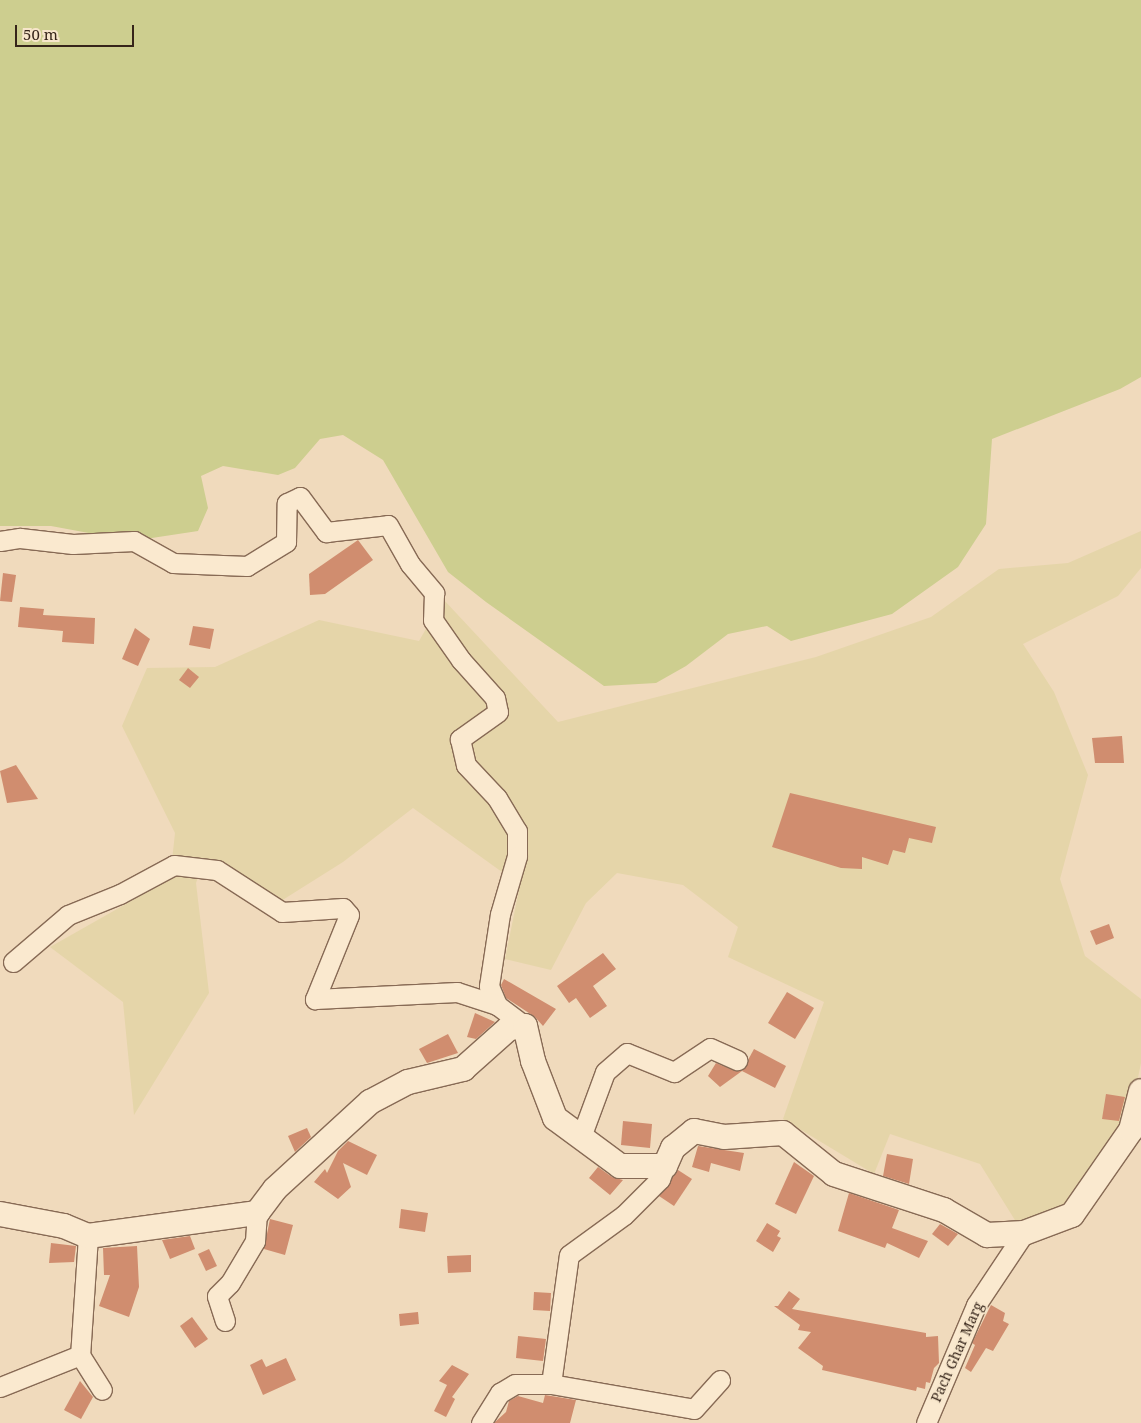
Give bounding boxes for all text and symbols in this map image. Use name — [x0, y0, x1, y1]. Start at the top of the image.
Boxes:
scale bar — [18, 15, 136, 47]
text: 50 m — [23, 24, 58, 44]
street label: Pach Ghar Marg — [927, 1299, 987, 1405]

